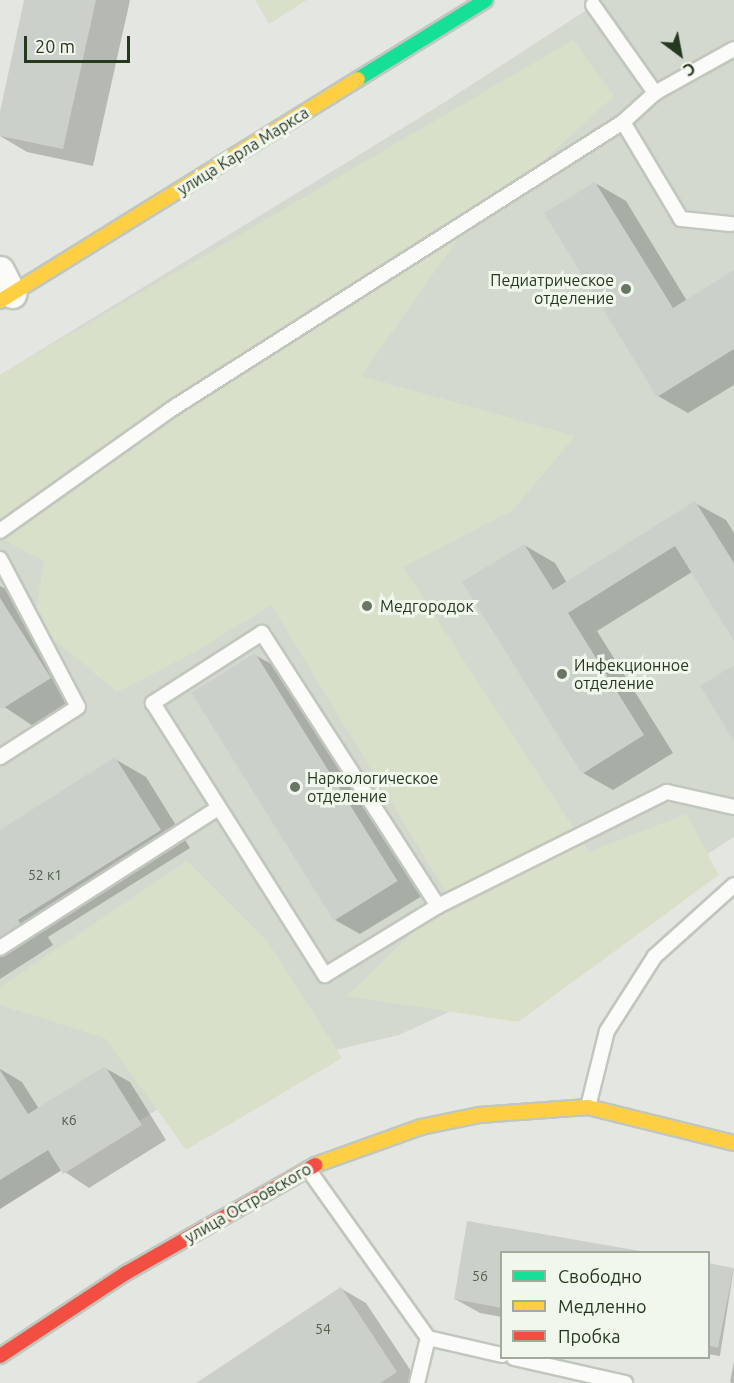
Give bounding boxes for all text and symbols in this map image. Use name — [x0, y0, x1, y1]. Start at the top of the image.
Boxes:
scale bar — [27, 24, 134, 62]
north arrow — [650, 24, 710, 84]
text: 20 m — [35, 36, 75, 56]
text: С — [680, 59, 699, 80]
street label: улица Карла Маркса — [174, 103, 312, 199]
place label: Педиатрическое отделение — [490, 270, 614, 308]
marker: Педиатрическое отделение — [619, 282, 633, 296]
place label: Медгородок — [380, 596, 474, 616]
marker: Медгородок — [358, 597, 376, 615]
place label: Инфекционное отделение — [574, 655, 689, 693]
marker: Инфекционное отделение — [555, 667, 569, 681]
place label: Наркологическое отделение — [307, 768, 438, 806]
marker: Наркологическое отделение — [288, 780, 302, 794]
house number: 52 к1 — [28, 867, 62, 883]
house number: к6 — [61, 1112, 77, 1128]
street label: улица Островского — [181, 1159, 315, 1247]
legend — [500, 1251, 710, 1359]
text: Свободно — [558, 1266, 642, 1286]
house number: 56 — [472, 1268, 488, 1284]
text: Медленно — [558, 1296, 647, 1316]
house number: 54 — [315, 1321, 331, 1337]
text: Пробка — [558, 1326, 621, 1346]

